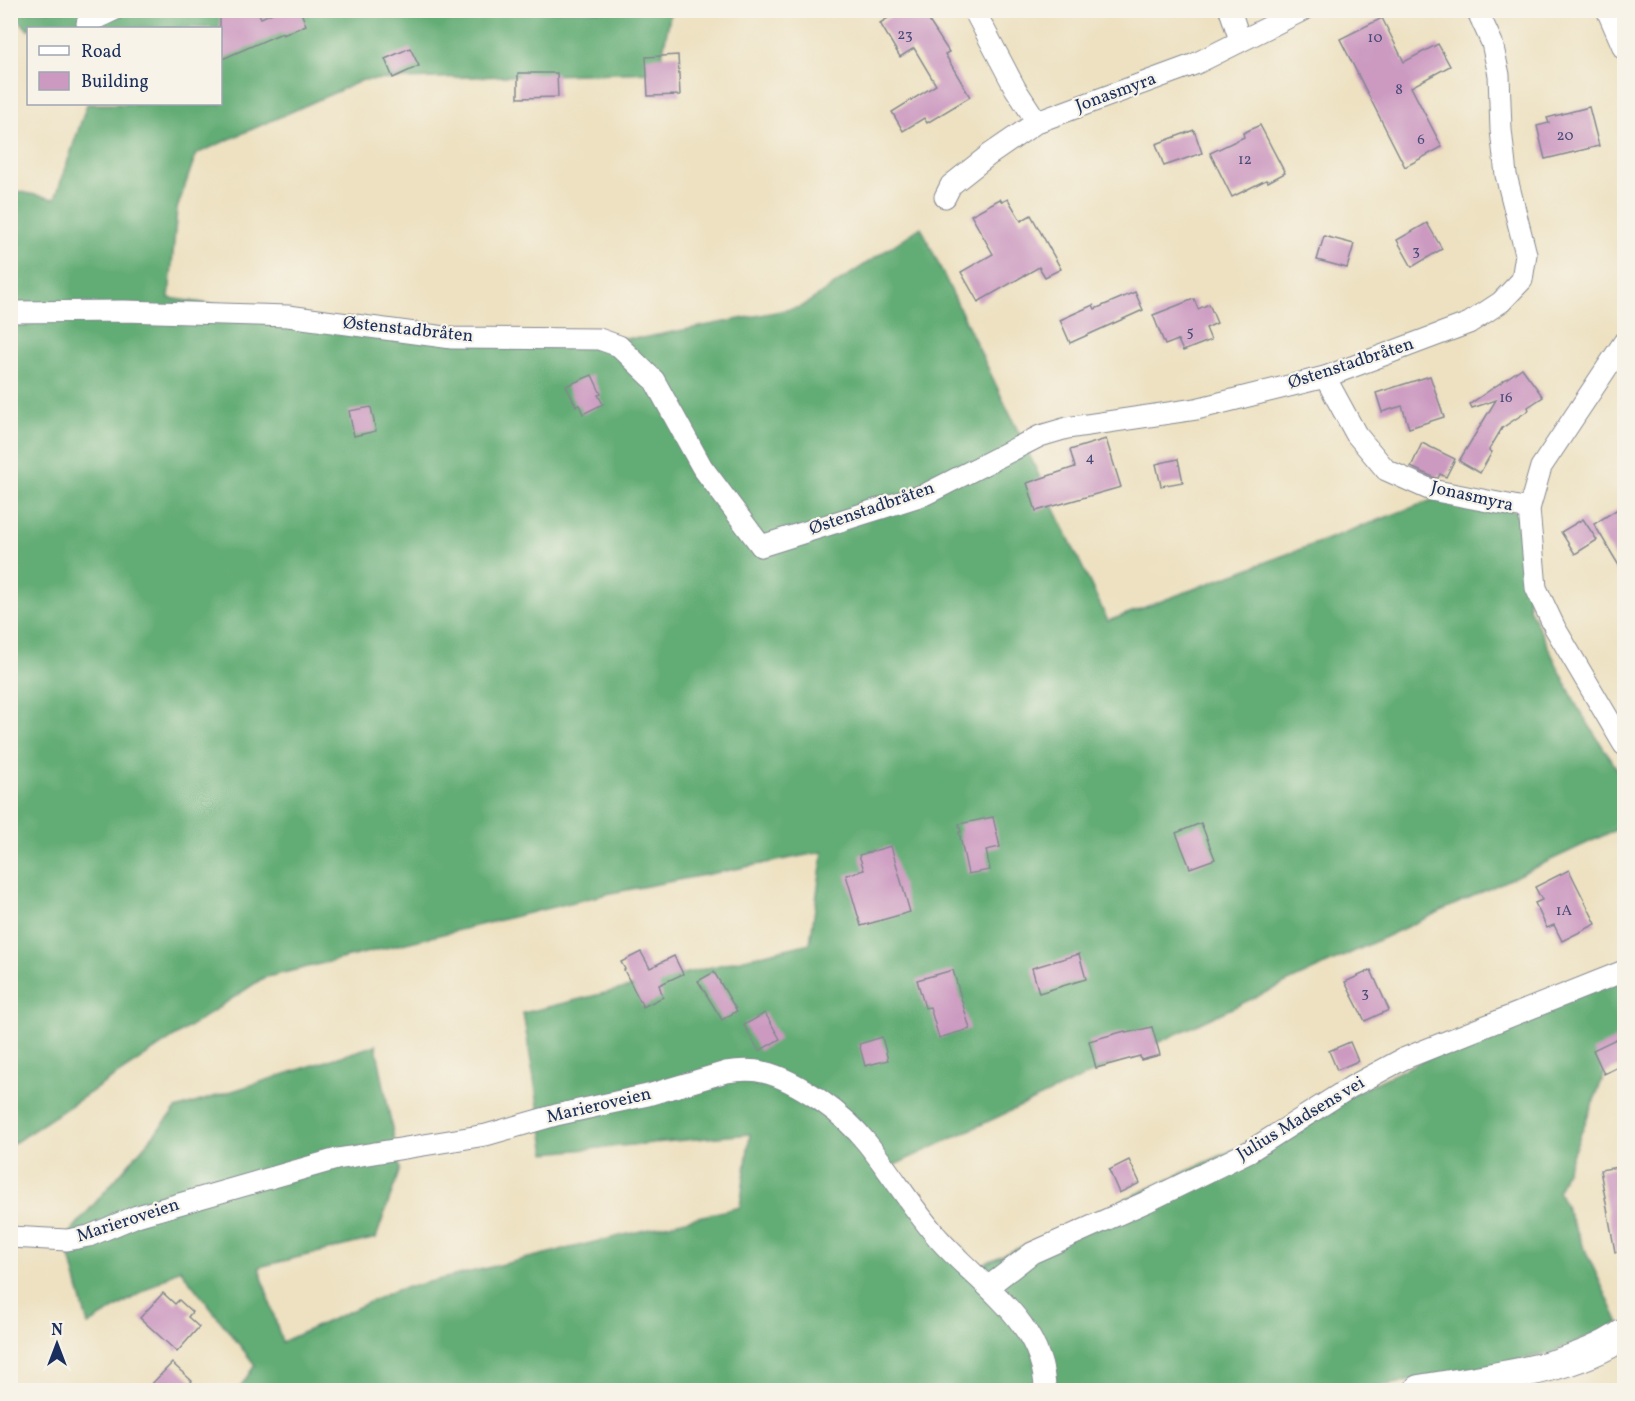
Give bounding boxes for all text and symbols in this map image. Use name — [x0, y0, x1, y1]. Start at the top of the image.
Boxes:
house number: 23 — [897, 25, 913, 46]
legend — [27, 27, 222, 105]
house number: 10 — [1368, 28, 1382, 49]
text: Road — [81, 40, 122, 65]
street label: Jonasmyra — [1072, 67, 1160, 119]
text: Building — [81, 70, 149, 95]
house number: 8 — [1395, 80, 1403, 101]
house number: 20 — [1557, 126, 1573, 147]
house number: 6 — [1417, 130, 1425, 151]
house number: 12 — [1238, 150, 1252, 171]
house number: 3 — [1412, 241, 1420, 262]
street label: Østenstadbråten — [342, 311, 475, 349]
house number: 5 — [1186, 322, 1194, 343]
street label: Østenstadbråten — [1285, 332, 1417, 396]
house number: 16 — [1499, 388, 1513, 409]
house number: 4 — [1086, 448, 1095, 469]
street label: Jonasmyra — [1428, 475, 1516, 519]
street label: Østenstadbråten — [806, 476, 938, 542]
house number: 1A — [1556, 901, 1573, 922]
house number: 3 — [1361, 983, 1369, 1004]
street label: Julius Madsens vei — [1232, 1071, 1370, 1167]
street label: Marieroveien — [544, 1082, 654, 1130]
street label: Marieroveien — [73, 1193, 183, 1249]
north arrow — [27, 1314, 87, 1374]
text: N — [51, 1320, 63, 1342]

